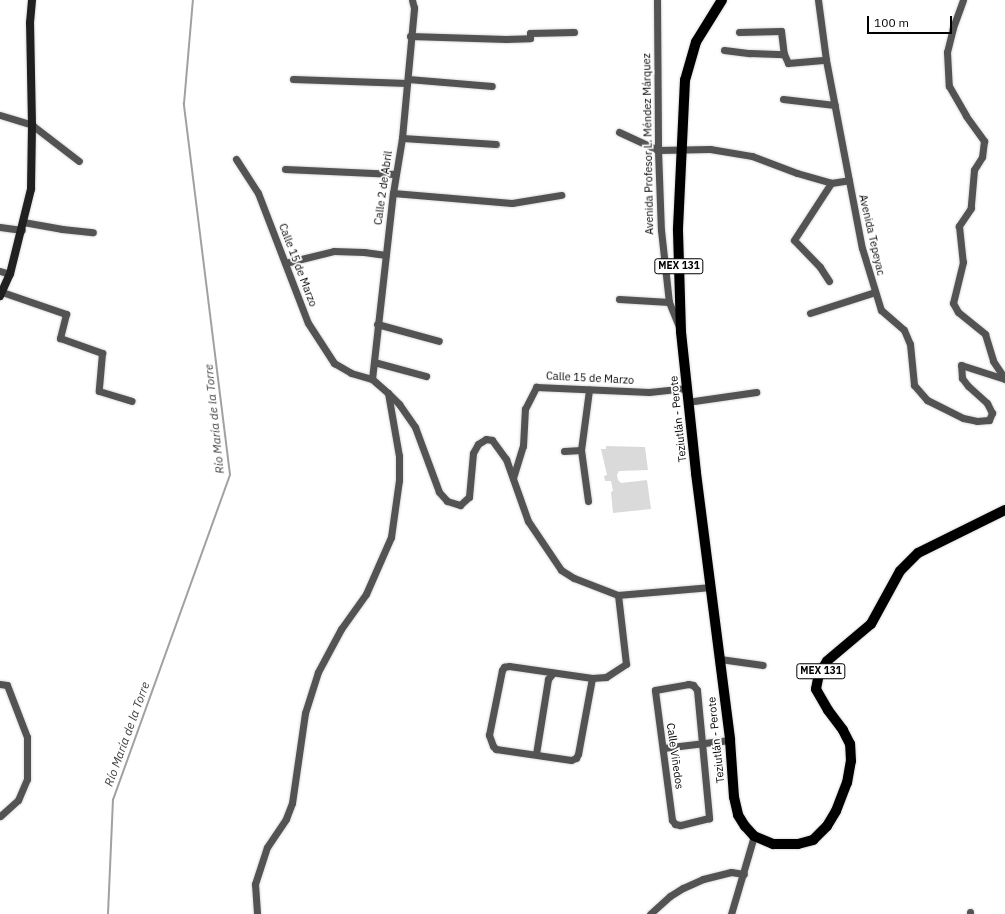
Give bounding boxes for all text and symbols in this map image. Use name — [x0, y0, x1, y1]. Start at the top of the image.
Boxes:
scale bar — [869, 8, 954, 34]
text: 100 m — [874, 15, 909, 30]
street label: Avenida Profesor L. Méndez Márquez — [640, 53, 656, 235]
street label: Calle 2 de Abril — [371, 150, 395, 226]
street label: Avenida Tepeyac — [856, 193, 888, 277]
street label: Calle 15 de Marzo — [276, 222, 320, 308]
road number: MEX 131 — [654, 258, 704, 274]
water label: Río María de la Torre — [201, 363, 227, 475]
street label: Calle 15 de Marzo — [546, 369, 634, 387]
street label: Teziutlán - Perote — [667, 375, 689, 463]
road number: MEX 131 — [796, 663, 846, 679]
water label: Río María de la Torre — [101, 680, 153, 788]
street label: Teziutlán - Perote — [705, 696, 727, 784]
street label: Calle Viñedos — [664, 722, 686, 790]

